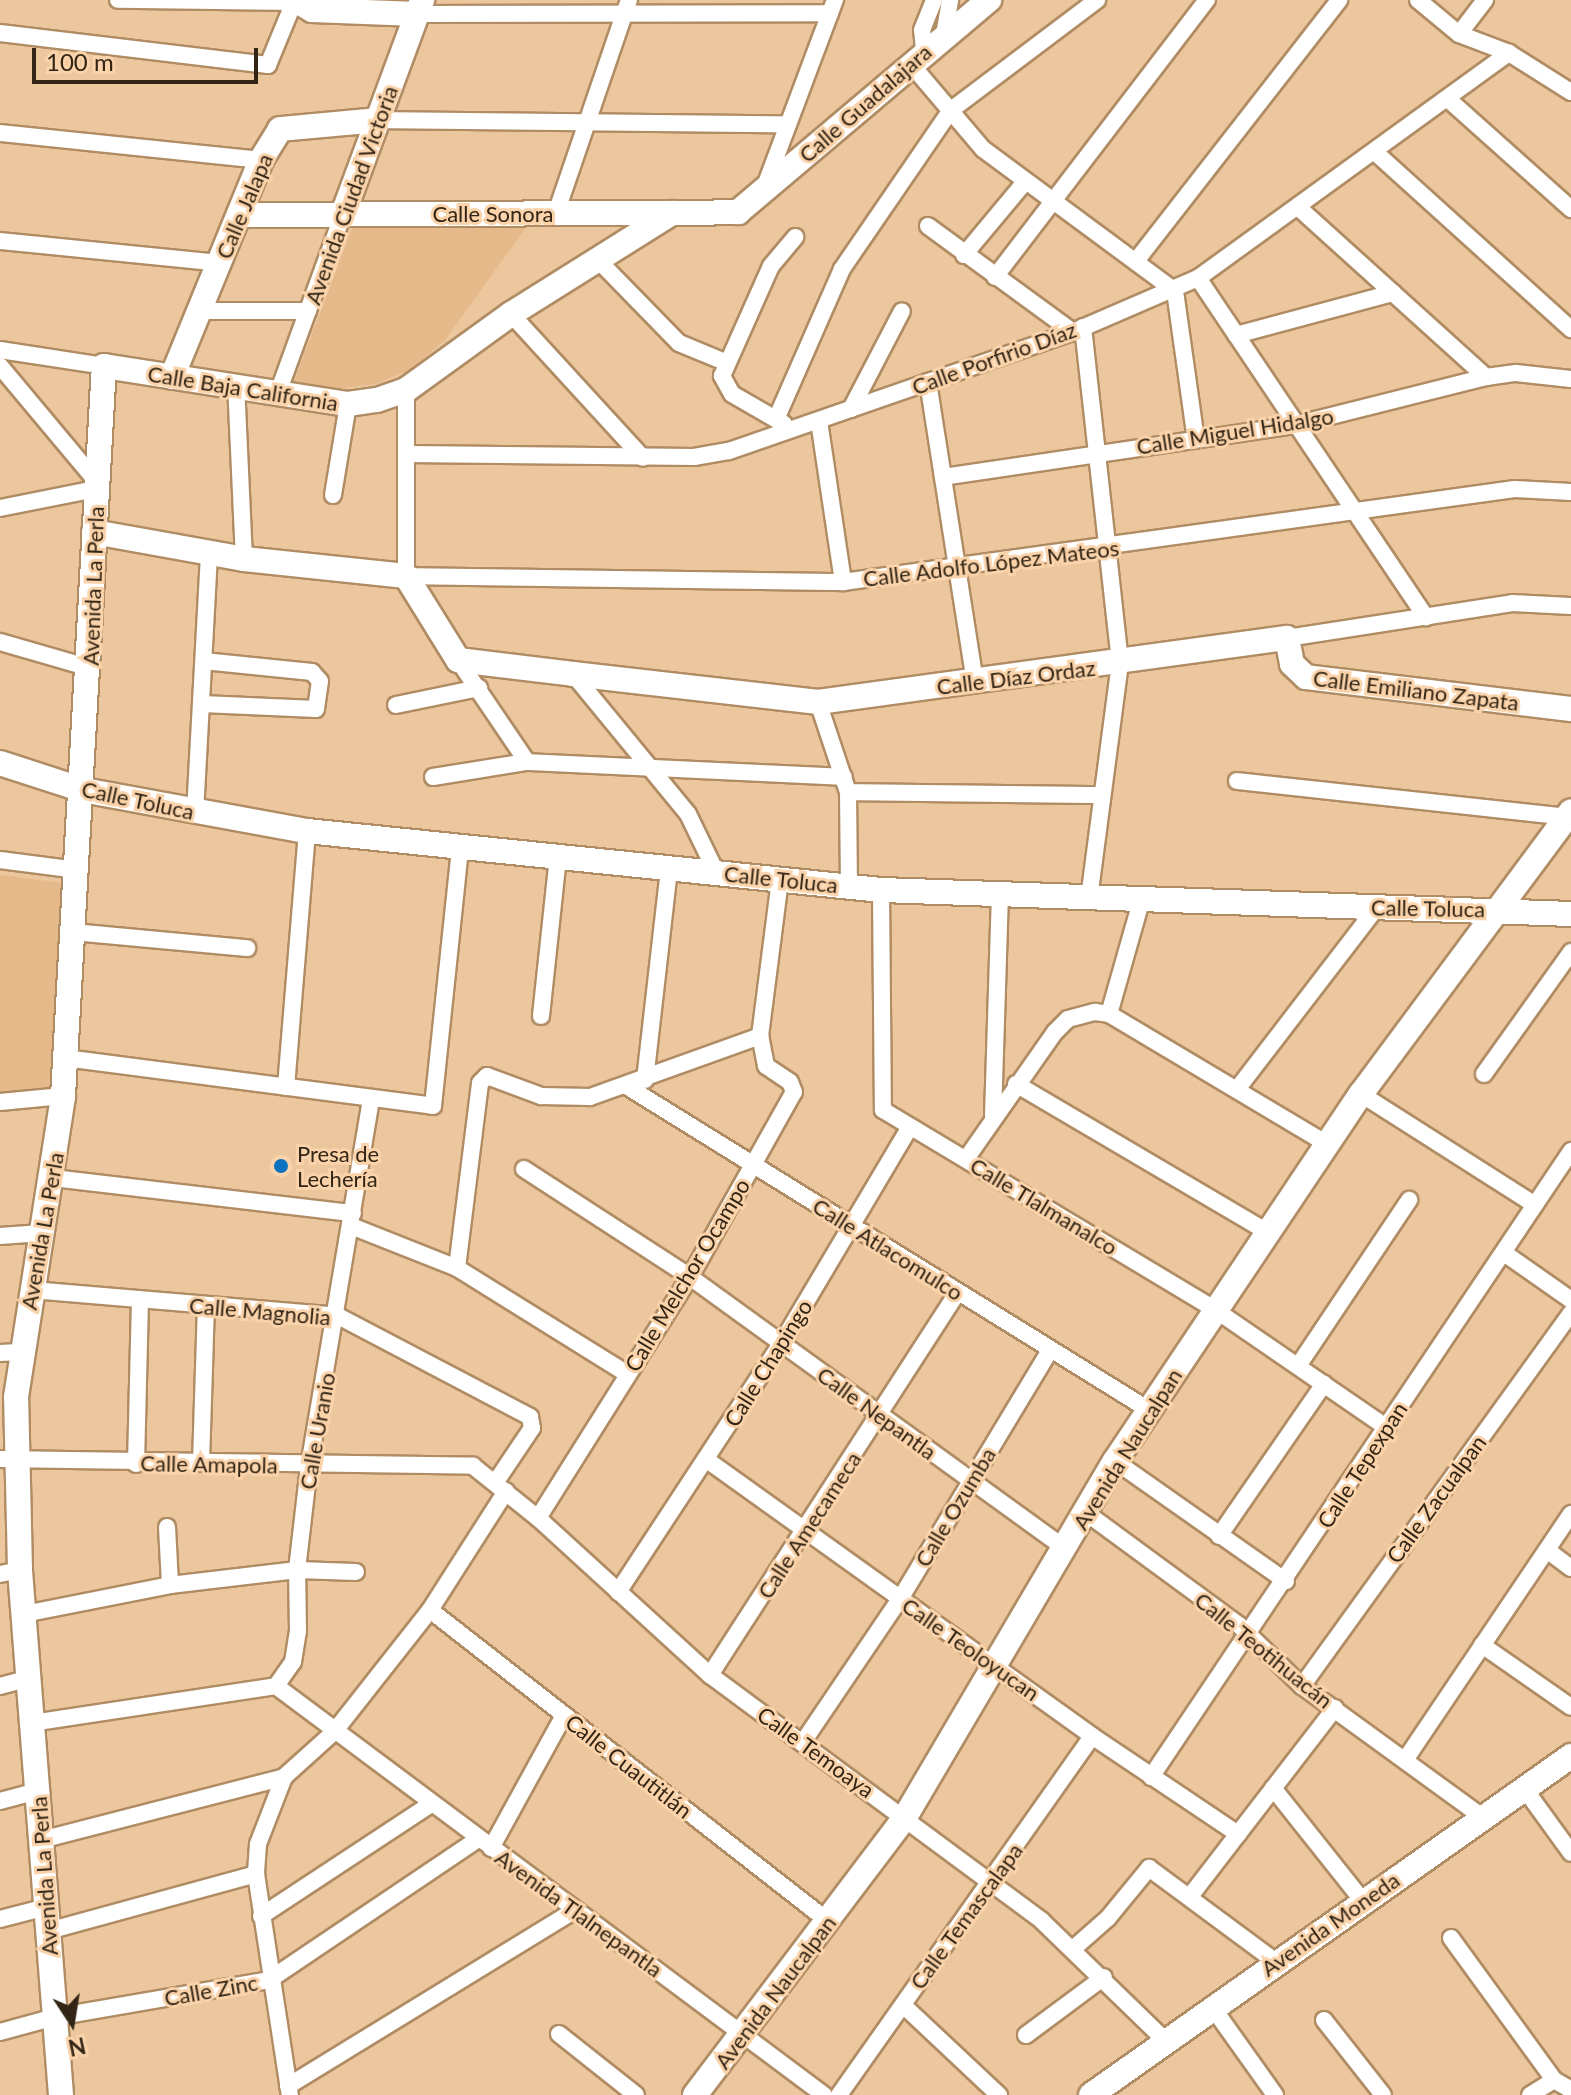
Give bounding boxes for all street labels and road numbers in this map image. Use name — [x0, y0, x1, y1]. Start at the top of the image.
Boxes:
street label: Calle Guadalajara — [793, 38, 937, 168]
street label: Avenida Ciudad Victoria — [299, 82, 403, 308]
street label: Calle Jalapa — [210, 149, 278, 263]
street label: Calle Sonora — [432, 201, 554, 227]
street label: Calle Porfirio Díaz — [908, 316, 1080, 400]
street label: Calle Baja California — [146, 360, 340, 416]
street label: Calle Miguel Hidalgo — [1135, 402, 1335, 460]
street label: Avenida La Perla — [77, 506, 109, 666]
street label: Calle Adolfo López Mateos — [861, 534, 1121, 592]
street label: Calle Díaz Ordaz — [935, 654, 1097, 700]
street label: Calle Emiliano Zapata — [1312, 664, 1520, 716]
street label: Calle Toluca — [79, 775, 197, 825]
street label: Calle Toluca — [722, 860, 840, 898]
street label: Calle Toluca — [1370, 894, 1486, 922]
street label: Avenida La Perla — [15, 1150, 69, 1312]
street label: Calle Tlalmanalco — [965, 1152, 1123, 1260]
street label: Calle Melchor Ocampo — [619, 1174, 755, 1376]
street label: Calle Atlacomulco — [808, 1192, 968, 1306]
street label: Calle Magnolia — [188, 1292, 332, 1330]
street label: Calle Chapingo — [718, 1295, 818, 1431]
street label: Calle Nepantla — [812, 1361, 942, 1465]
street label: Avenida Naucalpan — [1067, 1364, 1187, 1534]
street label: Calle Uranio — [294, 1371, 340, 1491]
street label: Calle Tepexpan — [1311, 1397, 1413, 1533]
street label: Calle Zacualpan — [1381, 1430, 1491, 1568]
street label: Calle Ozumba — [909, 1443, 1001, 1571]
street label: Calle Amecameca — [752, 1446, 866, 1604]
street label: Calle Amapola — [140, 1450, 278, 1478]
street label: Calle Teotihuacán — [1190, 1586, 1338, 1714]
street label: Calle Teoloyucan — [897, 1592, 1045, 1706]
street label: Calle Temoaya — [752, 1701, 880, 1803]
street label: Calle Cuautitlán — [561, 1708, 697, 1824]
street label: Avenida La Perla — [25, 1796, 63, 1956]
street label: Calle Temascalapa — [904, 1838, 1028, 1994]
street label: Avenida Tlalnepantla — [490, 1843, 668, 1983]
street label: Avenida Moneda — [1256, 1866, 1404, 1982]
street label: Avenida Naucalpan — [709, 1910, 841, 2074]
street label: Calle Zinc — [162, 1969, 260, 2011]

